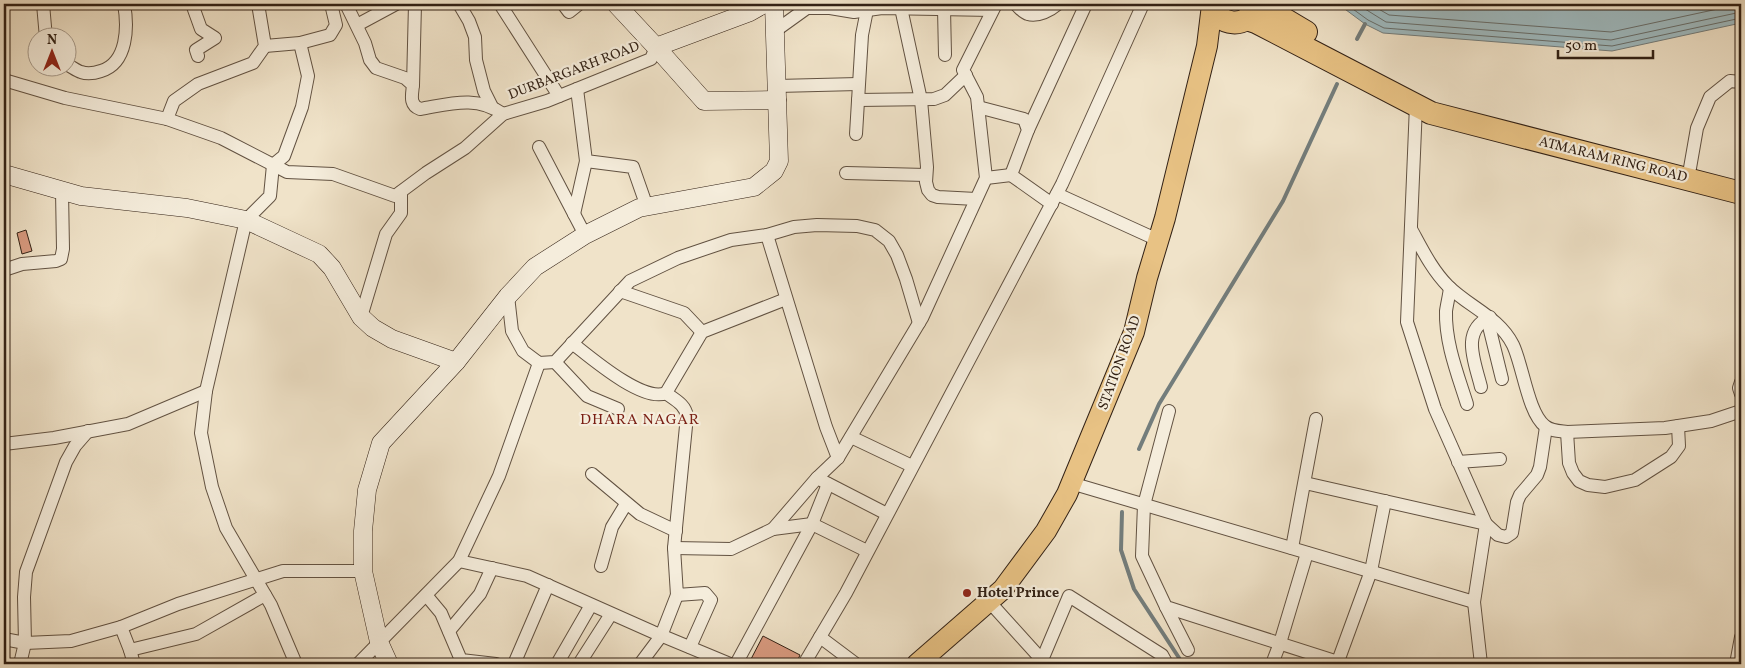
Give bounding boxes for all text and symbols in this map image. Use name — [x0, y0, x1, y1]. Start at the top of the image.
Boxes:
north arrow — [28, 28, 78, 78]
scale bar — [1558, 28, 1652, 60]
text: N — [47, 31, 57, 50]
text: 50 m — [1565, 36, 1597, 57]
street label: DURBARGARH ROAD — [506, 37, 642, 105]
street label: ATMARAM RING ROAD — [1537, 132, 1689, 188]
street label: STATION ROAD — [1094, 313, 1146, 413]
district label: DHARA NAGAR — [580, 410, 700, 431]
place label: Hotel Prince — [977, 584, 1059, 603]
marker: Hotel Prince — [961, 587, 973, 599]

